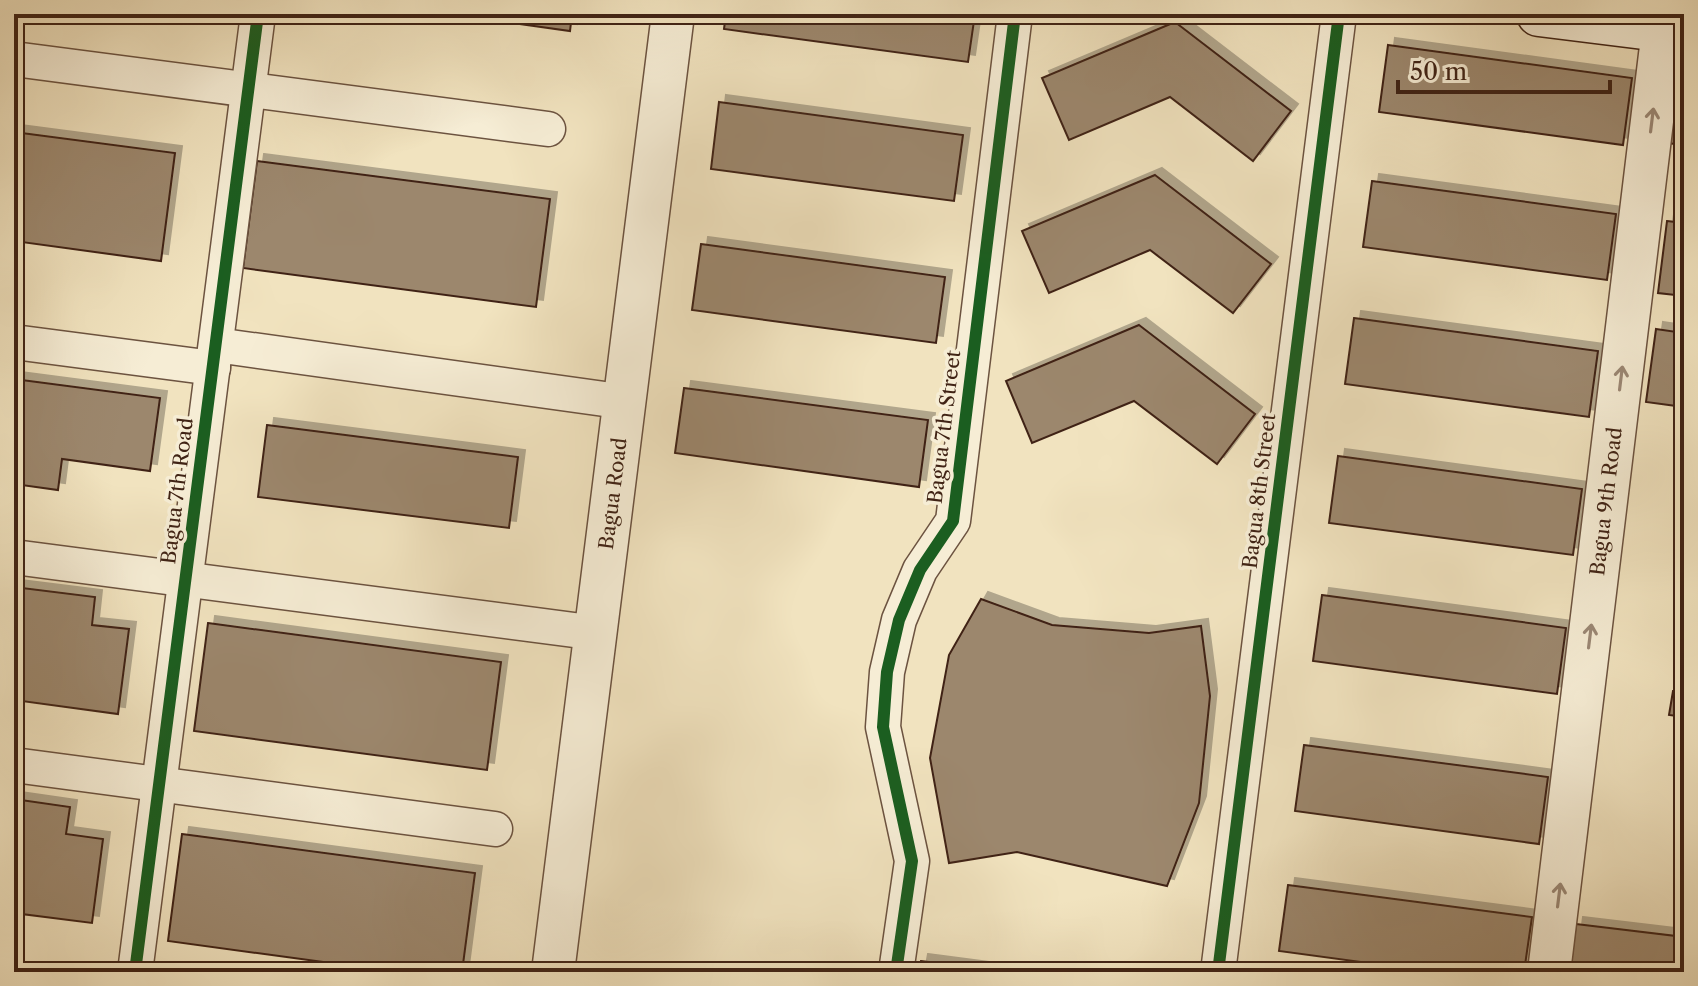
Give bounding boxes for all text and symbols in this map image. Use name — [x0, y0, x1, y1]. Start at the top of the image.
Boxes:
scale bar — [1398, 44, 1610, 94]
text: 50 m — [1410, 57, 1467, 86]
one-way arrow — [1644, 107, 1659, 134]
street label: Bagua 7th Street — [923, 349, 965, 505]
one-way arrow — [1613, 365, 1628, 392]
street label: Bagua 8th Street — [1238, 412, 1280, 570]
street label: Bagua 7th Road — [156, 416, 198, 566]
street label: Bagua 9th Road — [1585, 426, 1627, 577]
street label: Bagua Road — [594, 436, 632, 551]
one-way arrow — [1582, 624, 1597, 650]
one-way arrow — [1551, 882, 1566, 908]

